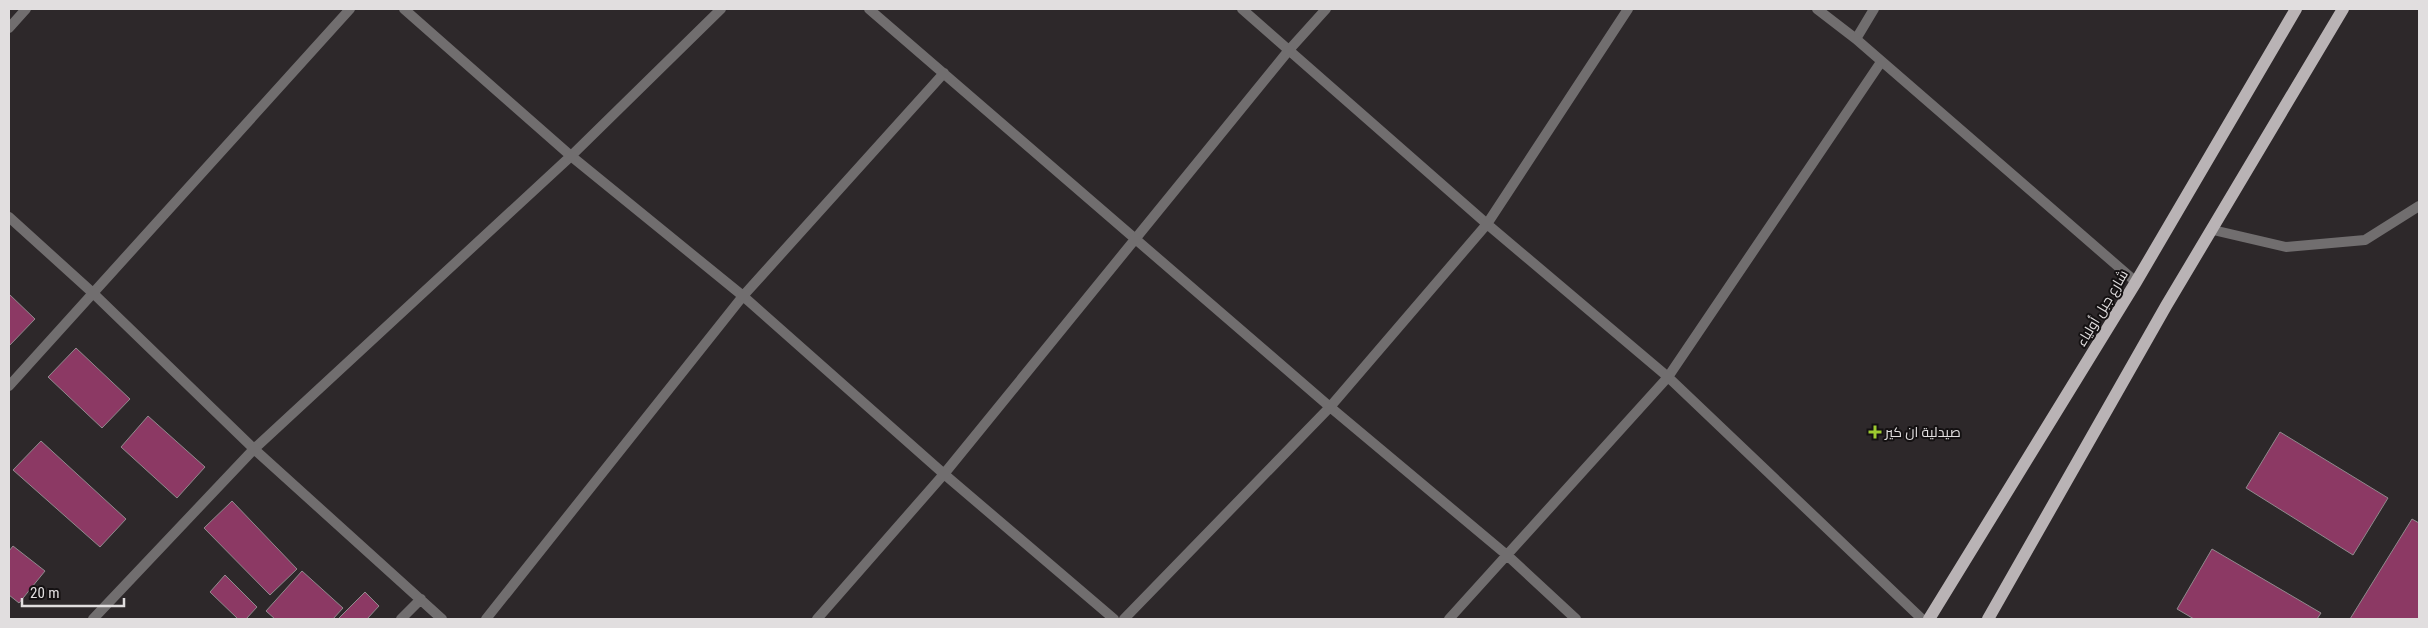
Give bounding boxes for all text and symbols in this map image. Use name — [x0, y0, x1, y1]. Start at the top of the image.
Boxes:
street label: شارع جبل أولياء — [2072, 266, 2132, 350]
place label: صيدلية ان كير — [1884, 424, 1961, 440]
marker: صيدلية ان كير — [1869, 426, 1881, 438]
scale bar — [22, 576, 125, 608]
text: 20 m — [30, 584, 60, 602]

